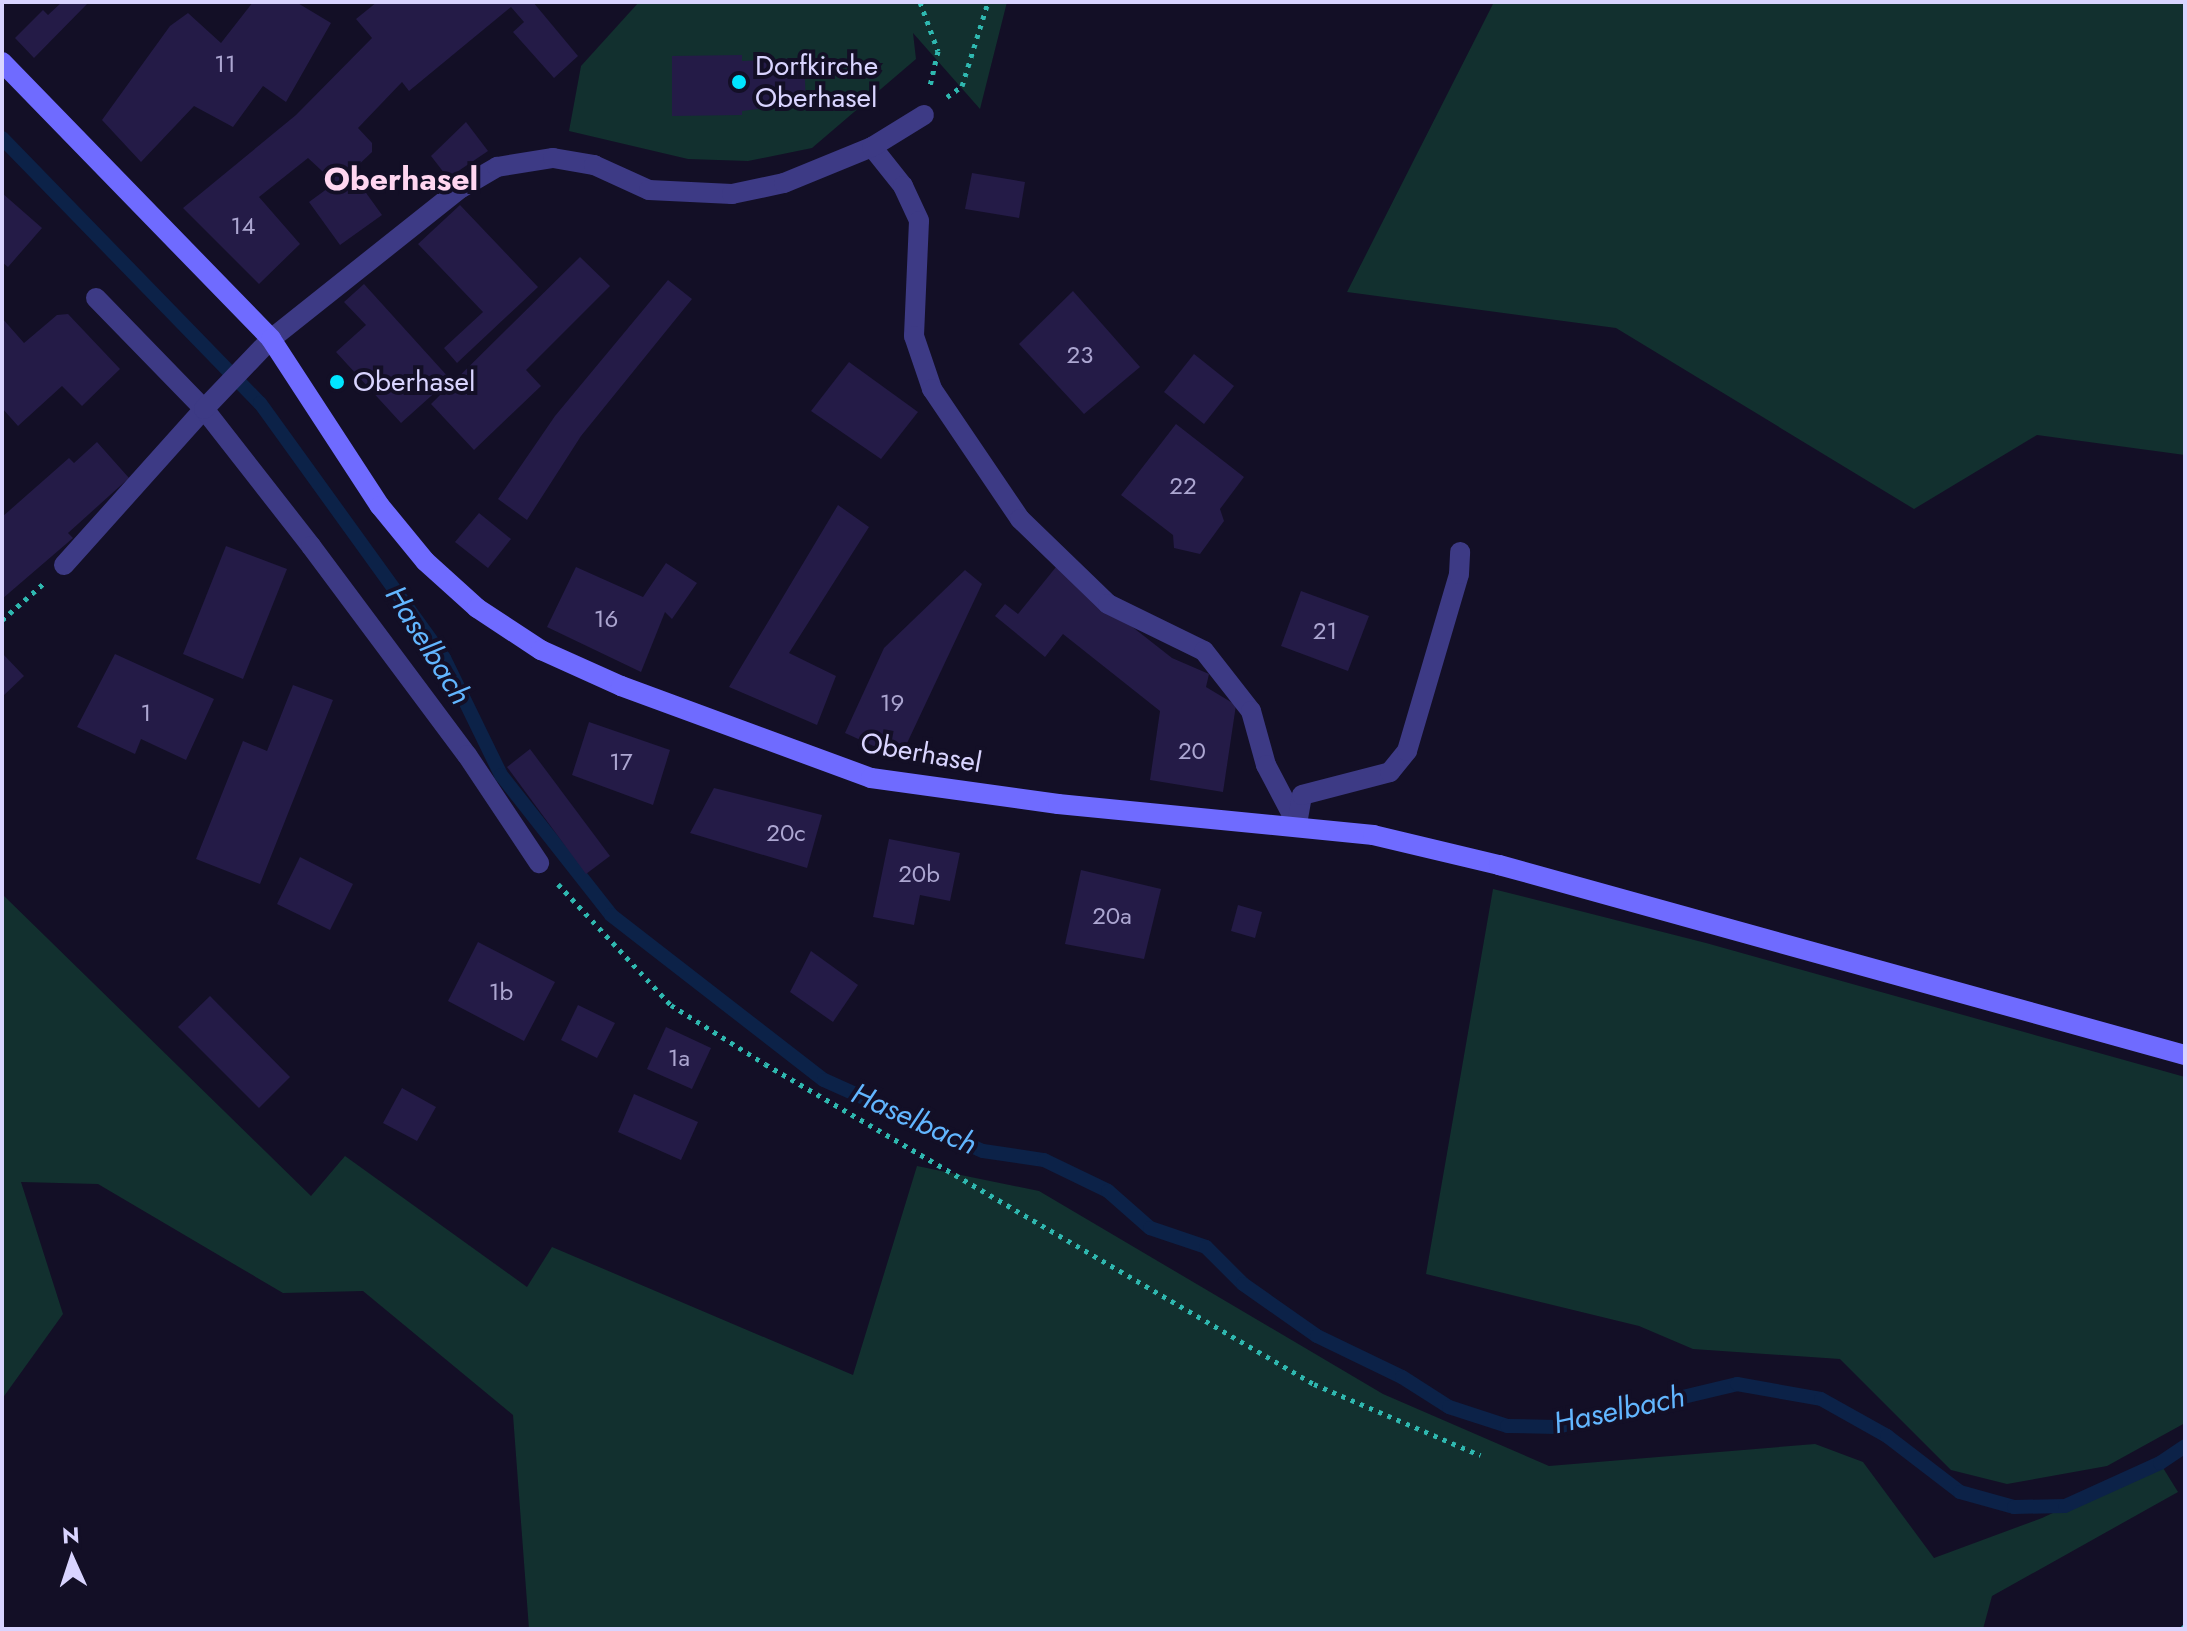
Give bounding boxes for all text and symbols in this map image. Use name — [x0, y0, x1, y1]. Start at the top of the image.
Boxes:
place label: Dorfkirche Oberhasel — [755, 49, 878, 115]
house number: 11 — [214, 50, 236, 78]
marker: Dorfkirche Oberhasel — [730, 73, 748, 91]
district label: Oberhasel — [324, 160, 478, 198]
house number: 14 — [231, 212, 255, 240]
house number: 23 — [1067, 341, 1093, 369]
place label: Oberhasel — [353, 365, 475, 399]
marker: Oberhasel — [328, 373, 346, 391]
house number: 22 — [1169, 472, 1197, 500]
water label: Haselbach — [377, 579, 479, 711]
house number: 16 — [594, 605, 618, 633]
house number: 21 — [1313, 617, 1337, 645]
house number: 19 — [880, 689, 904, 717]
house number: 1 — [141, 699, 151, 727]
street label: Oberhasel — [858, 726, 984, 780]
house number: 20 — [1178, 737, 1206, 765]
house number: 17 — [609, 748, 633, 776]
house number: 20c — [766, 819, 806, 847]
house number: 20b — [898, 860, 940, 888]
house number: 20a — [1092, 902, 1132, 930]
house number: 1b — [489, 978, 513, 1006]
house number: 1a — [668, 1044, 690, 1072]
water label: Haselbach — [846, 1075, 982, 1163]
water label: Haselbach — [1550, 1379, 1688, 1441]
north arrow — [32, 1519, 112, 1599]
text: N — [61, 1519, 80, 1551]

